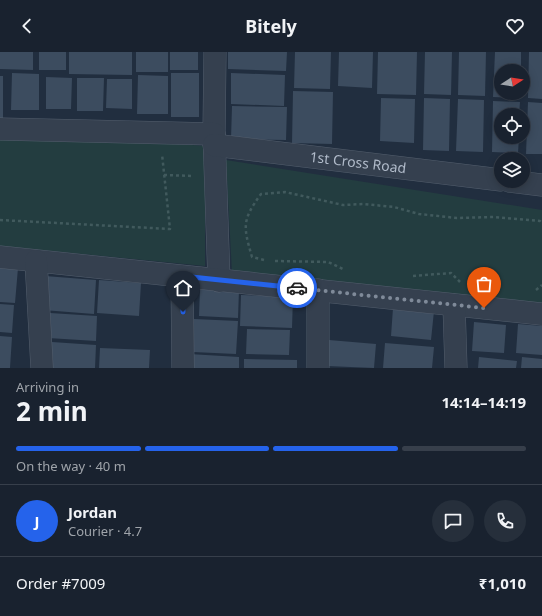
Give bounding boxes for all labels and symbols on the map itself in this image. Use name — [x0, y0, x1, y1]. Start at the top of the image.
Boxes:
north arrow — [494, 64, 530, 100]
street label: 1st Cross Road — [309, 147, 407, 177]
pin — [467, 267, 501, 308]
courier — [277, 268, 317, 308]
pin — [166, 271, 200, 312]

